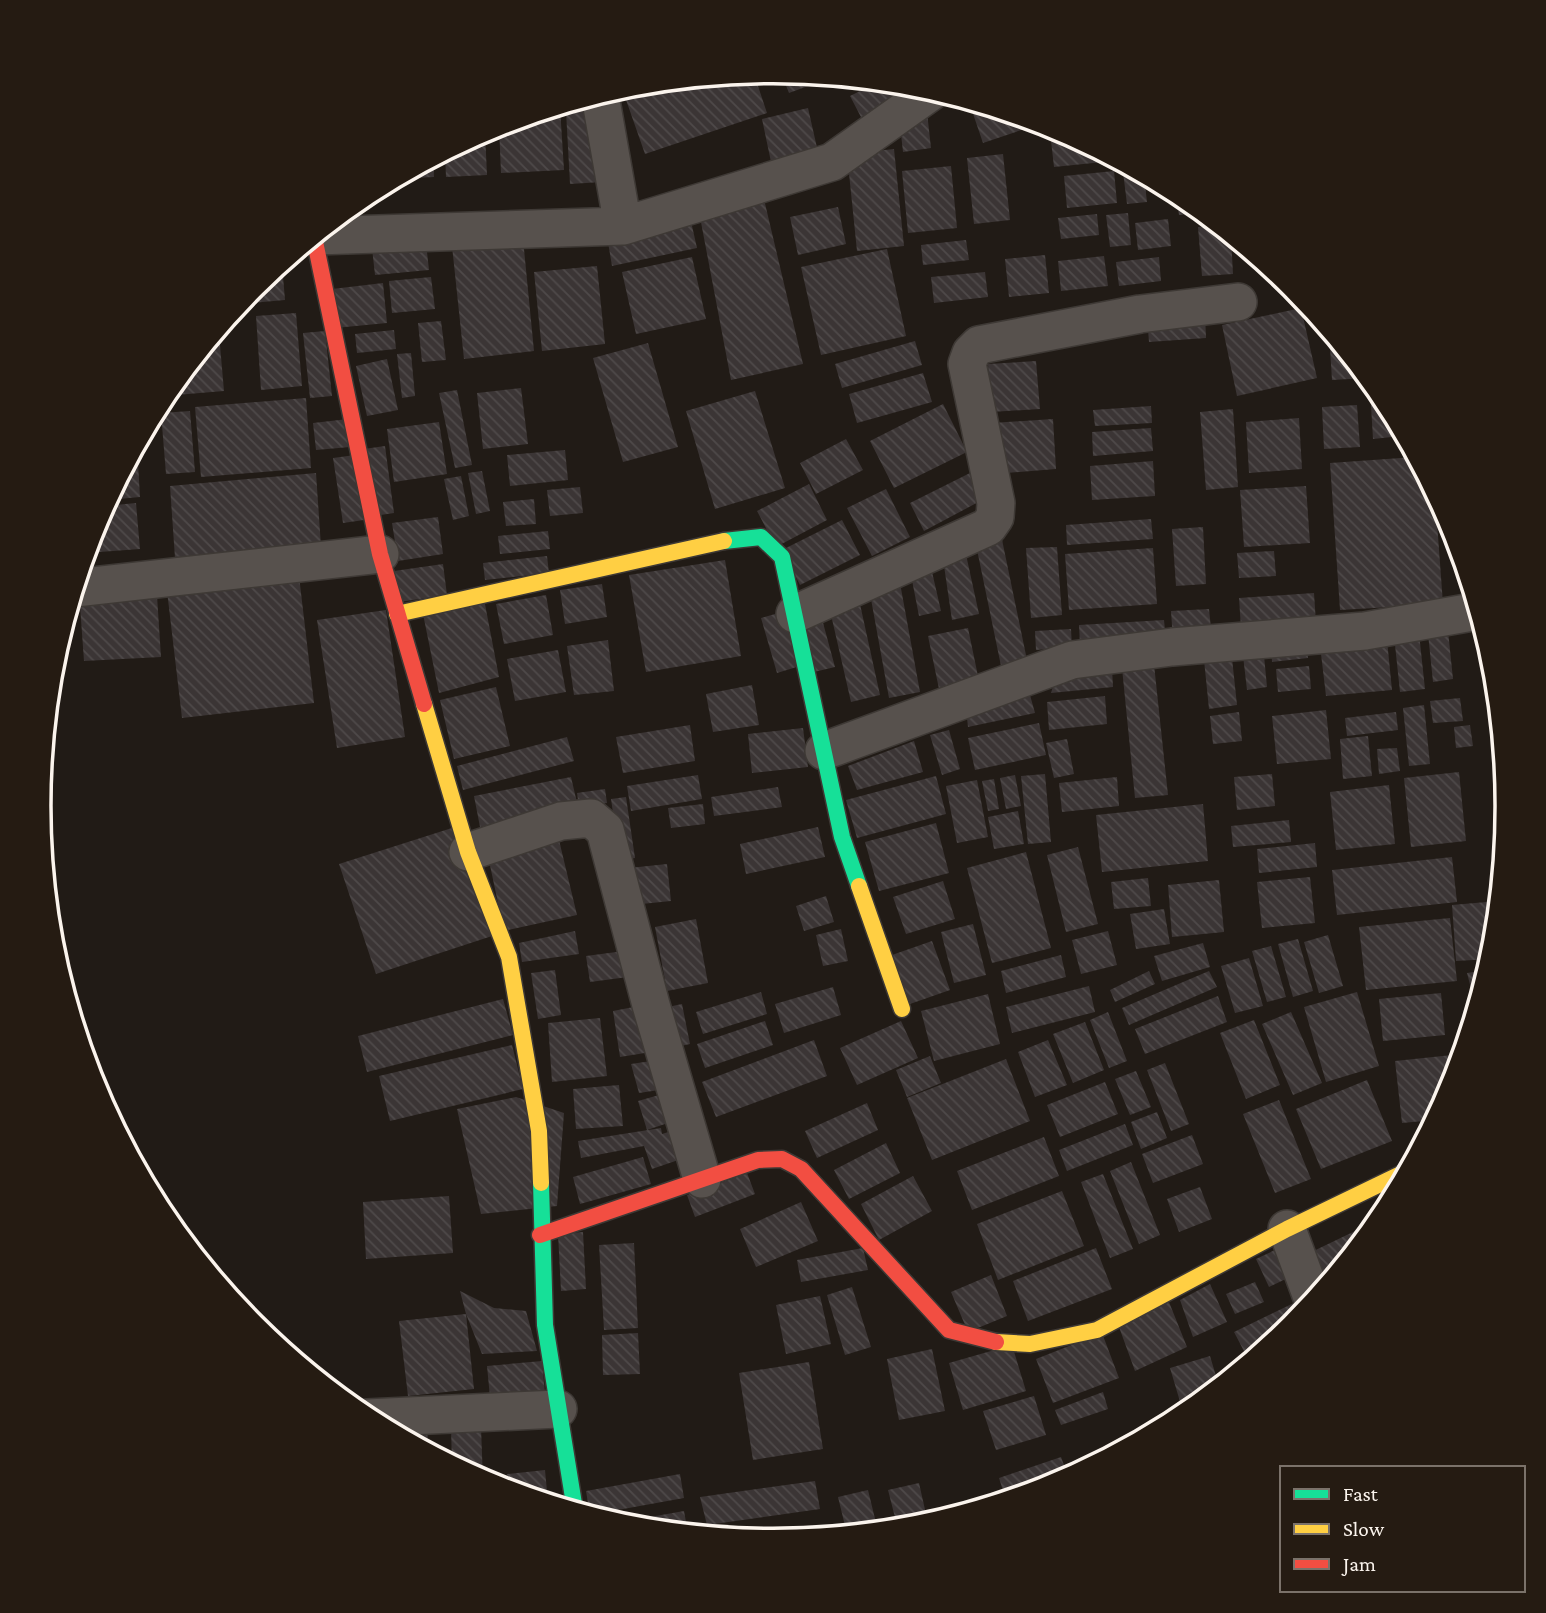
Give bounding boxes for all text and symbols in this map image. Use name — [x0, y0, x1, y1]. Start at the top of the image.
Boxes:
legend — [1280, 1466, 1525, 1592]
text: Fast — [1343, 1482, 1379, 1506]
text: Slow — [1343, 1517, 1385, 1541]
text: Jam — [1341, 1552, 1376, 1576]

